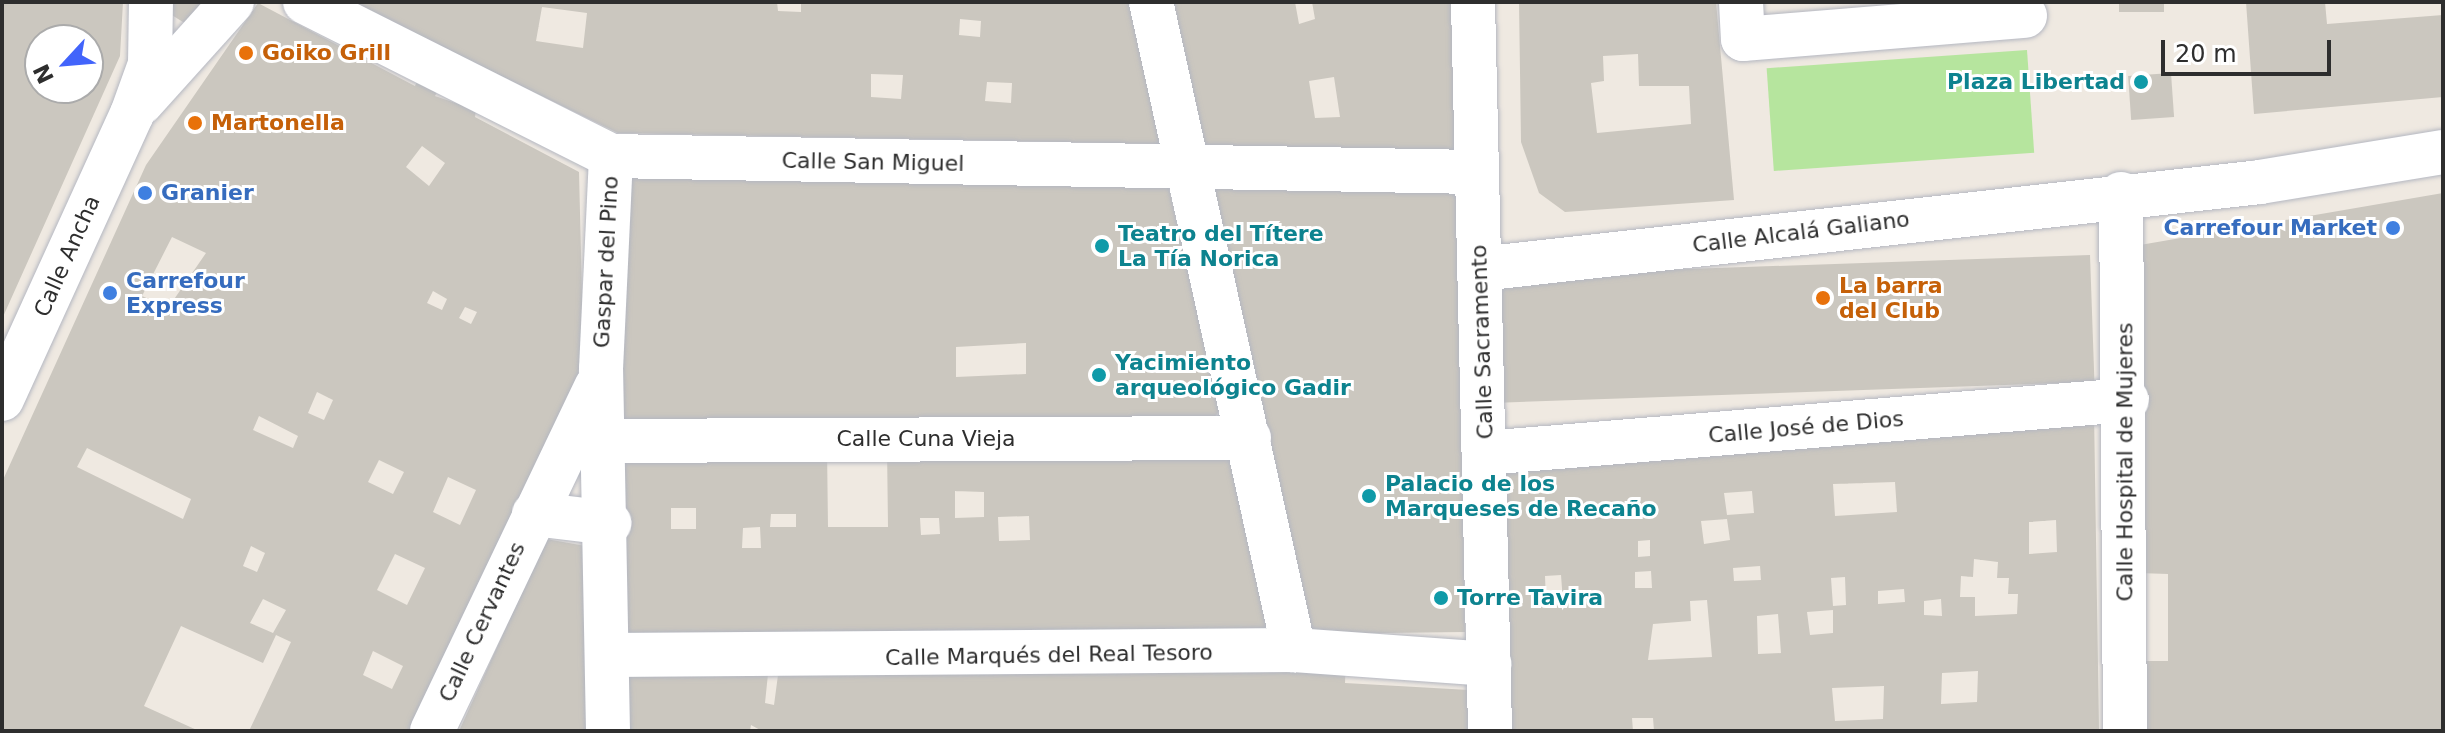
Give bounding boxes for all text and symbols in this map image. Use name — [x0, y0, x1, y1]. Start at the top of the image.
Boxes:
north arrow — [24, 24, 104, 104]
scale bar — [2165, 24, 2335, 74]
place label: Goiko Grill — [262, 40, 391, 66]
text: 20 m — [2175, 40, 2237, 68]
marker: Goiko Grill — [237, 44, 255, 62]
text: N — [29, 60, 59, 88]
place label: Plaza Libertad — [1947, 69, 2125, 95]
marker: Plaza Libertad — [2132, 73, 2150, 91]
place label: Martonella — [211, 110, 345, 136]
marker: Martonella — [186, 114, 204, 132]
street label: Calle San Miguel — [781, 147, 965, 177]
street label: Gaspar del Pino — [588, 175, 624, 349]
place label: Granier — [161, 180, 254, 206]
marker: Granier — [136, 184, 154, 202]
street label: Calle Ancha — [28, 191, 106, 321]
street label: Calle Alcalá Galiano — [1691, 206, 1911, 258]
place label: Carrefour Market — [2163, 215, 2377, 241]
marker: Carrefour Market — [2384, 219, 2402, 237]
place label: Teatro del Títere La Tía Norica — [1118, 220, 1324, 272]
marker: Teatro del Títere La Tía Norica — [1093, 237, 1111, 255]
street label: Calle Sacramento — [1465, 244, 1499, 440]
place label: Carrefour Express — [126, 267, 245, 318]
place label: La barra del Club — [1839, 272, 1943, 324]
marker: Carrefour Express — [101, 284, 119, 302]
marker: La barra del Club — [1814, 289, 1832, 307]
street label: Calle Hospital de Mujeres — [2112, 323, 2138, 601]
place label: Yacimiento arqueológico Gadir — [1115, 349, 1351, 400]
marker: Yacimiento arqueológico Gadir — [1090, 366, 1108, 384]
street label: Calle José de Dios — [1707, 405, 1905, 449]
street label: Calle Cuna Vieja — [836, 426, 1016, 452]
place label: Palacio de los Marqueses de Recaño — [1385, 470, 1657, 522]
marker: Palacio de los Marqueses de Recaño — [1360, 487, 1378, 505]
street label: Calle Cervantes — [433, 538, 531, 706]
place label: Torre Tavira — [1457, 585, 1603, 611]
marker: Torre Tavira — [1432, 589, 1450, 607]
street label: Calle Marqués del Real Tesoro — [885, 639, 1213, 671]

